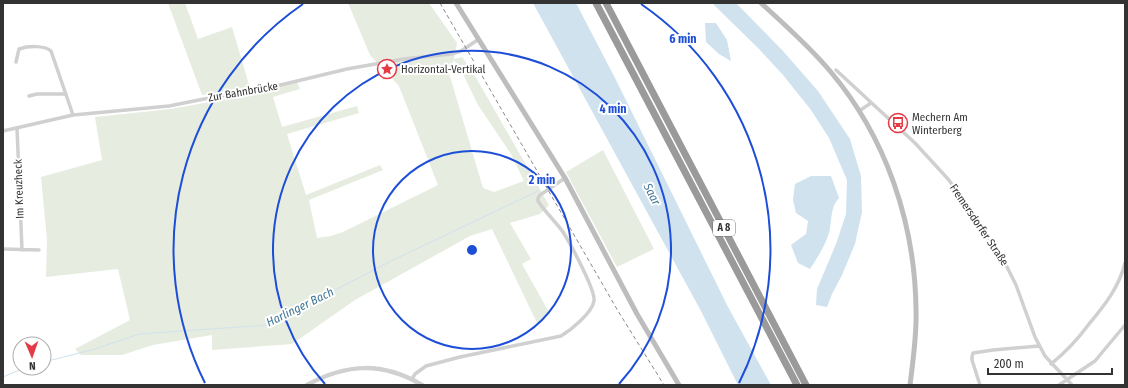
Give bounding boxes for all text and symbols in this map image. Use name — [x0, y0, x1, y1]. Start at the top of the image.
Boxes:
text: 6 min — [669, 32, 697, 46]
place icon: Horizontal-Vertikal — [376, 58, 398, 80]
place label: Horizontal-Vertikal — [401, 63, 485, 76]
street label: Zur Bahnbrücke — [207, 79, 279, 105]
text: 4 min — [599, 102, 627, 116]
place label: Mechern Am Winterberg — [912, 111, 968, 137]
bus stop icon: Mechern Am Winterberg — [887, 112, 909, 134]
street label: Im Kreuzheck — [11, 158, 27, 219]
text: 2 min — [528, 173, 555, 187]
water label: Saar — [640, 180, 664, 208]
street label: Fremersdorfer Straße — [947, 182, 1011, 268]
road number: A 8 — [713, 220, 735, 236]
centre of rings — [465, 243, 479, 257]
water label: Harlinger Bach — [264, 285, 336, 329]
north arrow — [12, 336, 52, 376]
scale bar — [988, 350, 1112, 376]
text: 200 m — [994, 357, 1024, 371]
text: N — [29, 359, 36, 372]

